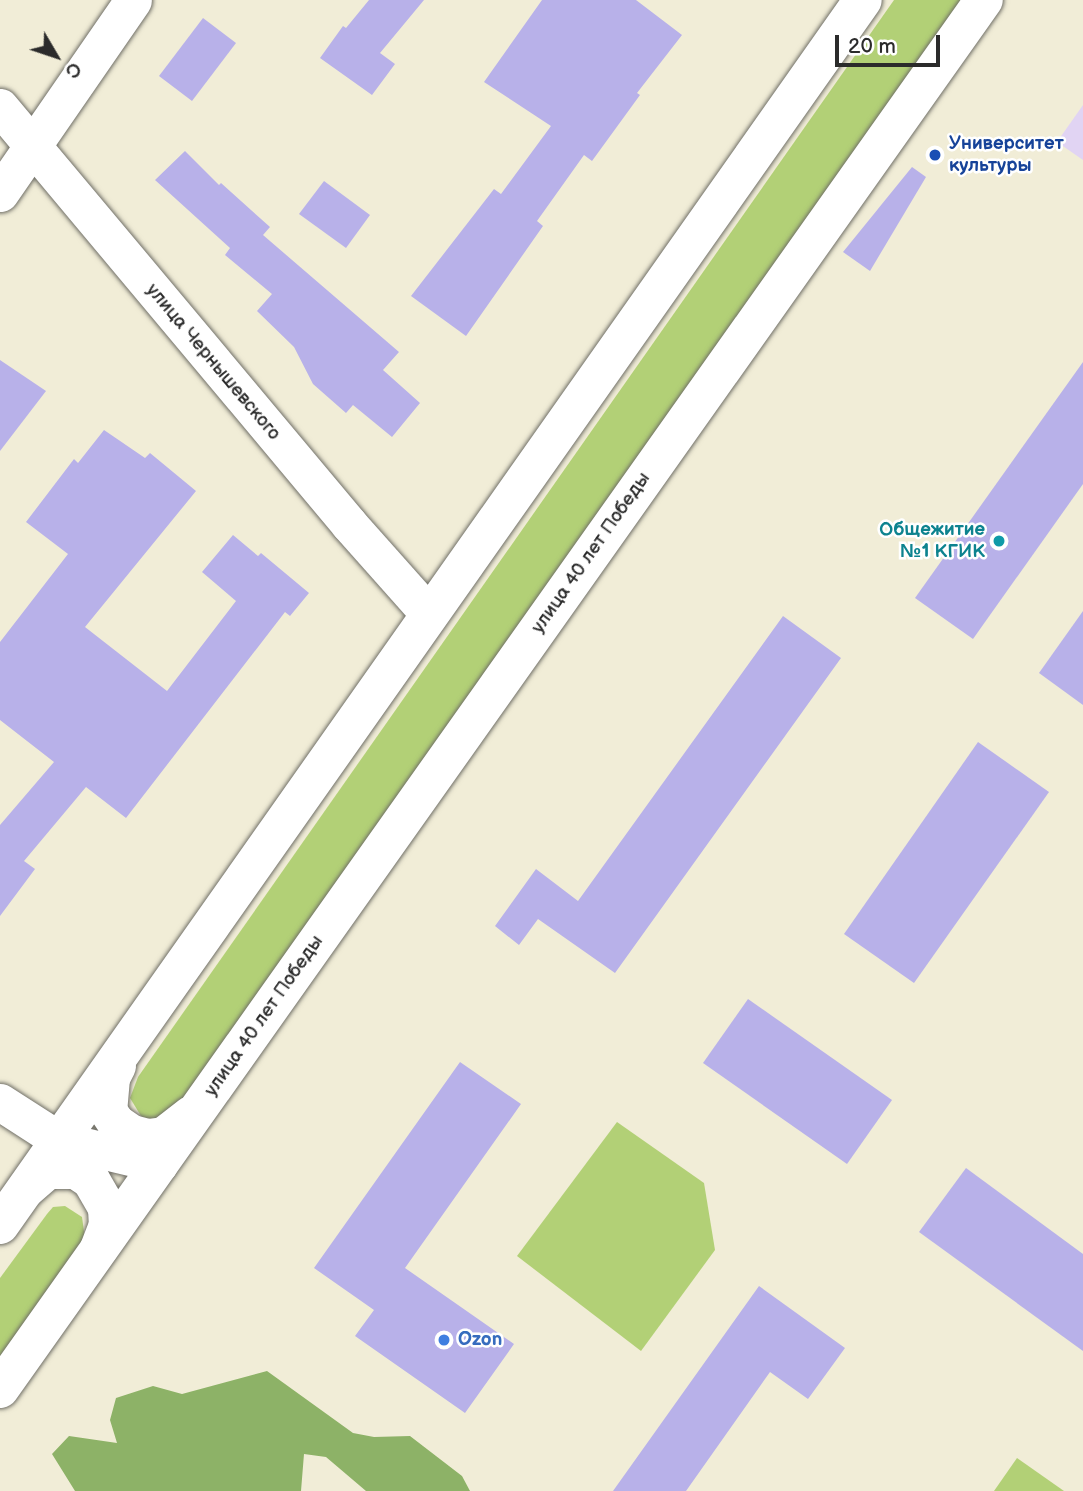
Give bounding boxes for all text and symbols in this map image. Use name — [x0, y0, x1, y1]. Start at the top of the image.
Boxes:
north arrow — [21, 21, 91, 91]
scale bar — [838, 21, 943, 65]
text: 20 m — [848, 34, 896, 59]
text: С — [60, 57, 86, 82]
place label: Университет культуры — [949, 133, 1064, 177]
marker: Университет культуры — [927, 147, 943, 163]
street label: улица Чернышевского — [141, 279, 285, 445]
street label: улица 40 лет Победы — [527, 468, 655, 638]
place label: Общежитие №1 КГИК — [879, 519, 985, 563]
marker: Общежитие №1 КГИК — [991, 533, 1007, 549]
street label: улица 40 лет Победы — [200, 931, 328, 1101]
place label: Ozon — [458, 1329, 502, 1351]
marker: Ozon — [436, 1332, 452, 1348]

